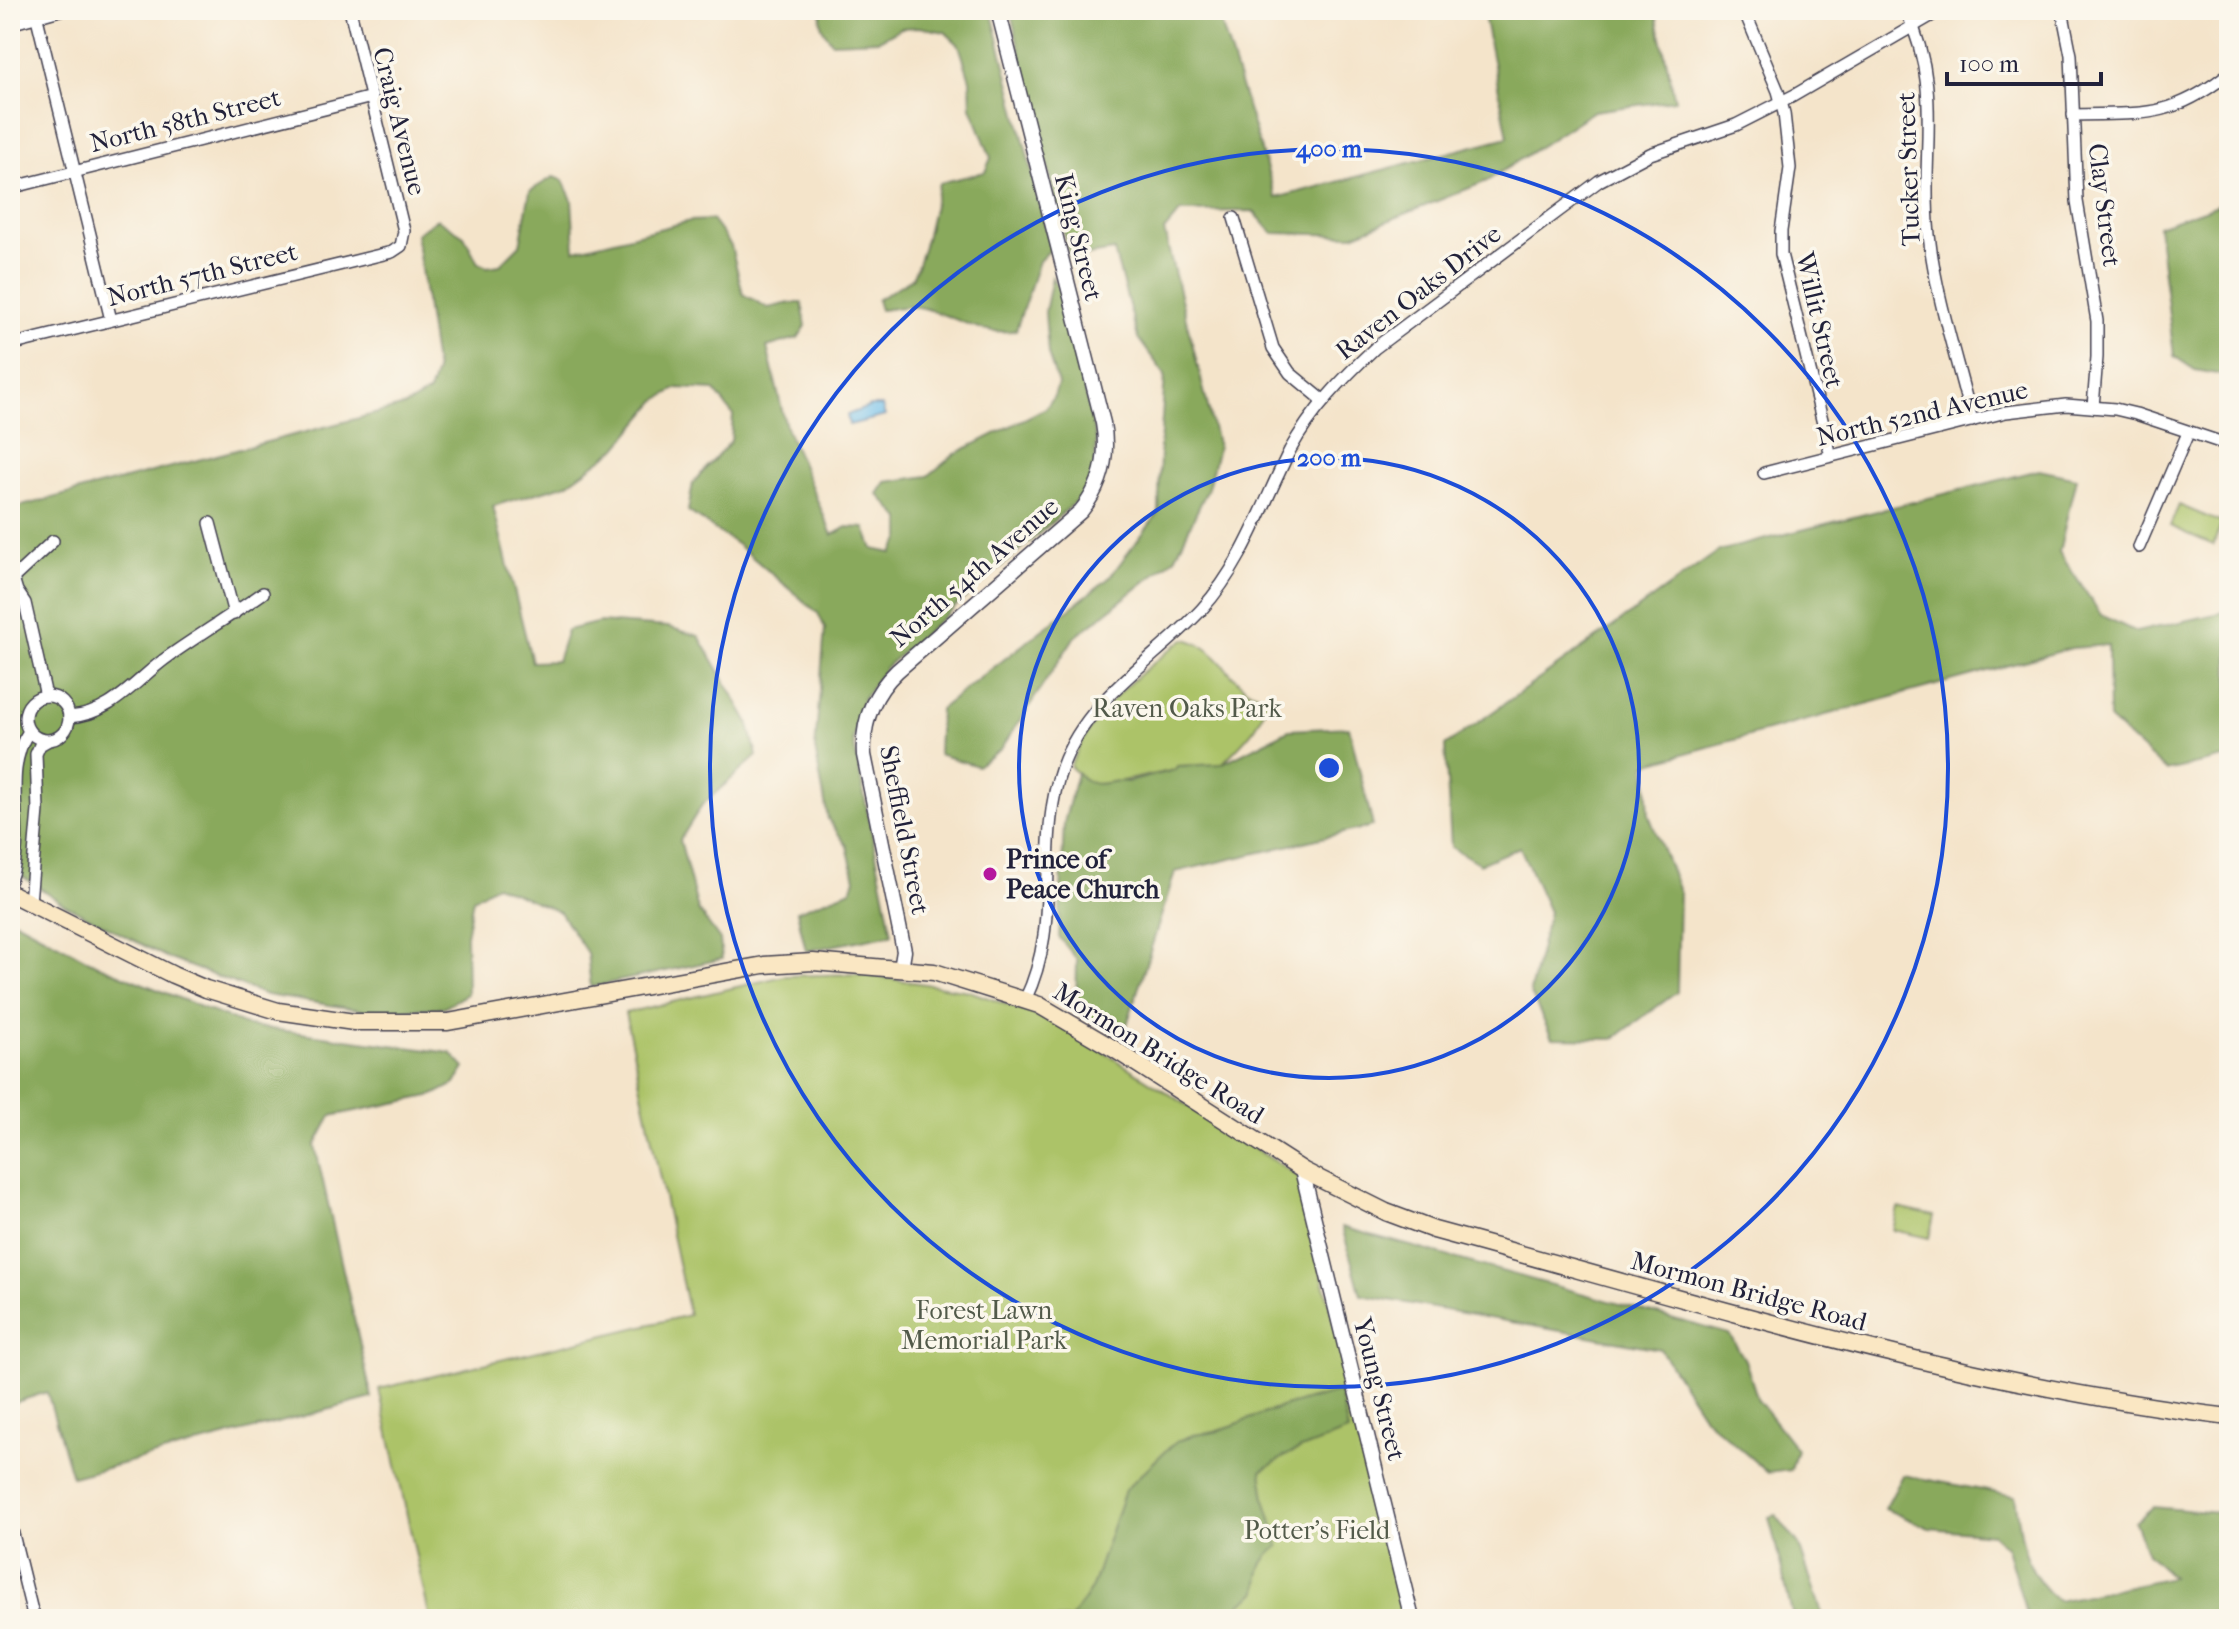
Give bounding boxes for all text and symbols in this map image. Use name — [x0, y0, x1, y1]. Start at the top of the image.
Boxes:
scale bar — [1947, 36, 2101, 86]
street label: Craig Avenue — [366, 44, 433, 198]
text: 100 m — [1959, 50, 2019, 78]
street label: North 58th Street — [87, 82, 284, 159]
street label: Tucker Street — [1890, 91, 1927, 247]
text: 400 m — [1295, 135, 1363, 164]
street label: Clay Street — [2082, 141, 2128, 269]
street label: King Street — [1048, 170, 1109, 305]
street label: Raven Oaks Drive — [1329, 218, 1507, 367]
street label: North 57th Street — [104, 236, 301, 313]
street label: Willit Street — [1789, 248, 1850, 392]
street label: North 52nd Avenue — [1813, 374, 2031, 453]
text: 200 m — [1297, 444, 1362, 472]
street label: North 54th Avenue — [884, 491, 1065, 654]
park label: Raven Oaks Park — [1092, 693, 1282, 724]
street label: Sheffield Street — [873, 743, 936, 918]
centre of rings — [1315, 754, 1343, 782]
place label: Prince of Peace Church — [1006, 844, 1160, 905]
marker: Prince of Peace Church — [981, 865, 999, 883]
street label: Mormon Bridge Road — [1048, 976, 1271, 1131]
street label: Mormon Bridge Road — [1628, 1245, 1871, 1338]
park label: Forest Lawn Memorial Park — [901, 1295, 1068, 1356]
street label: Young Street — [1347, 1313, 1412, 1464]
park label: Potter's Field — [1244, 1515, 1391, 1546]

